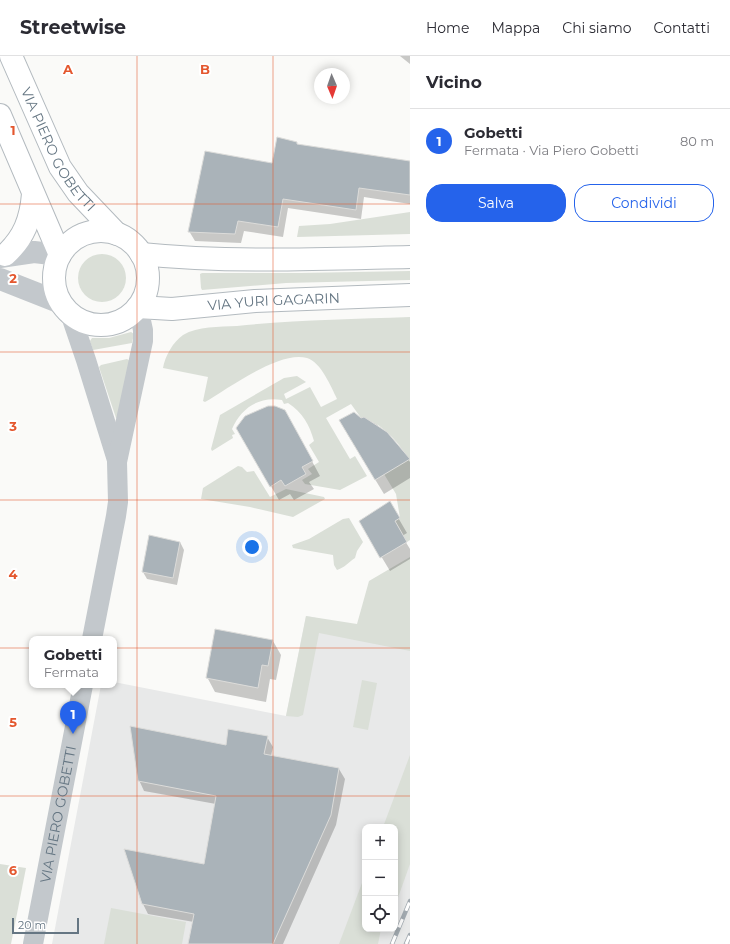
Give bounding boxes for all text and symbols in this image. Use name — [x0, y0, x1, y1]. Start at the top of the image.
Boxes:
text: Streetwise — [20, 16, 126, 39]
text: Home — [426, 19, 469, 37]
text: Mappa — [491, 19, 540, 37]
text: Chi siamo — [562, 19, 632, 37]
text: Contatti — [654, 19, 710, 37]
text: A — [62, 61, 74, 77]
text: B — [200, 61, 210, 77]
north arrow — [314, 68, 350, 104]
text: Vicino — [426, 72, 482, 92]
street label: VIA PIERO GOBETTI — [17, 85, 100, 215]
text: 1 — [10, 122, 16, 138]
text: Gobetti — [464, 123, 523, 142]
text: 1 — [436, 133, 442, 149]
text: 80 m — [680, 133, 714, 149]
text: Fermata · Via Piero Gobetti — [464, 142, 639, 158]
button: Salva — [426, 184, 566, 222]
button: Condividi — [574, 184, 714, 222]
text: 2 — [9, 270, 17, 286]
street label: VIA YURI GAGARIN — [207, 289, 340, 315]
text: 3 — [8, 418, 17, 434]
your location — [242, 537, 262, 557]
text: 4 — [9, 566, 18, 582]
popup — [29, 636, 117, 688]
text: Gobetti — [44, 645, 102, 664]
text: Fermata — [44, 664, 99, 680]
pin: 1 — [60, 701, 86, 734]
text: 5 — [9, 714, 17, 730]
street label: VIA PIERO GOBETTI — [36, 744, 80, 885]
map controls — [362, 824, 398, 932]
button: + — [362, 824, 398, 860]
button: − — [362, 860, 398, 896]
text: 6 — [9, 862, 18, 878]
button: locate — [362, 896, 398, 932]
scale bar — [12, 916, 79, 935]
text: 20 m — [18, 918, 46, 932]

